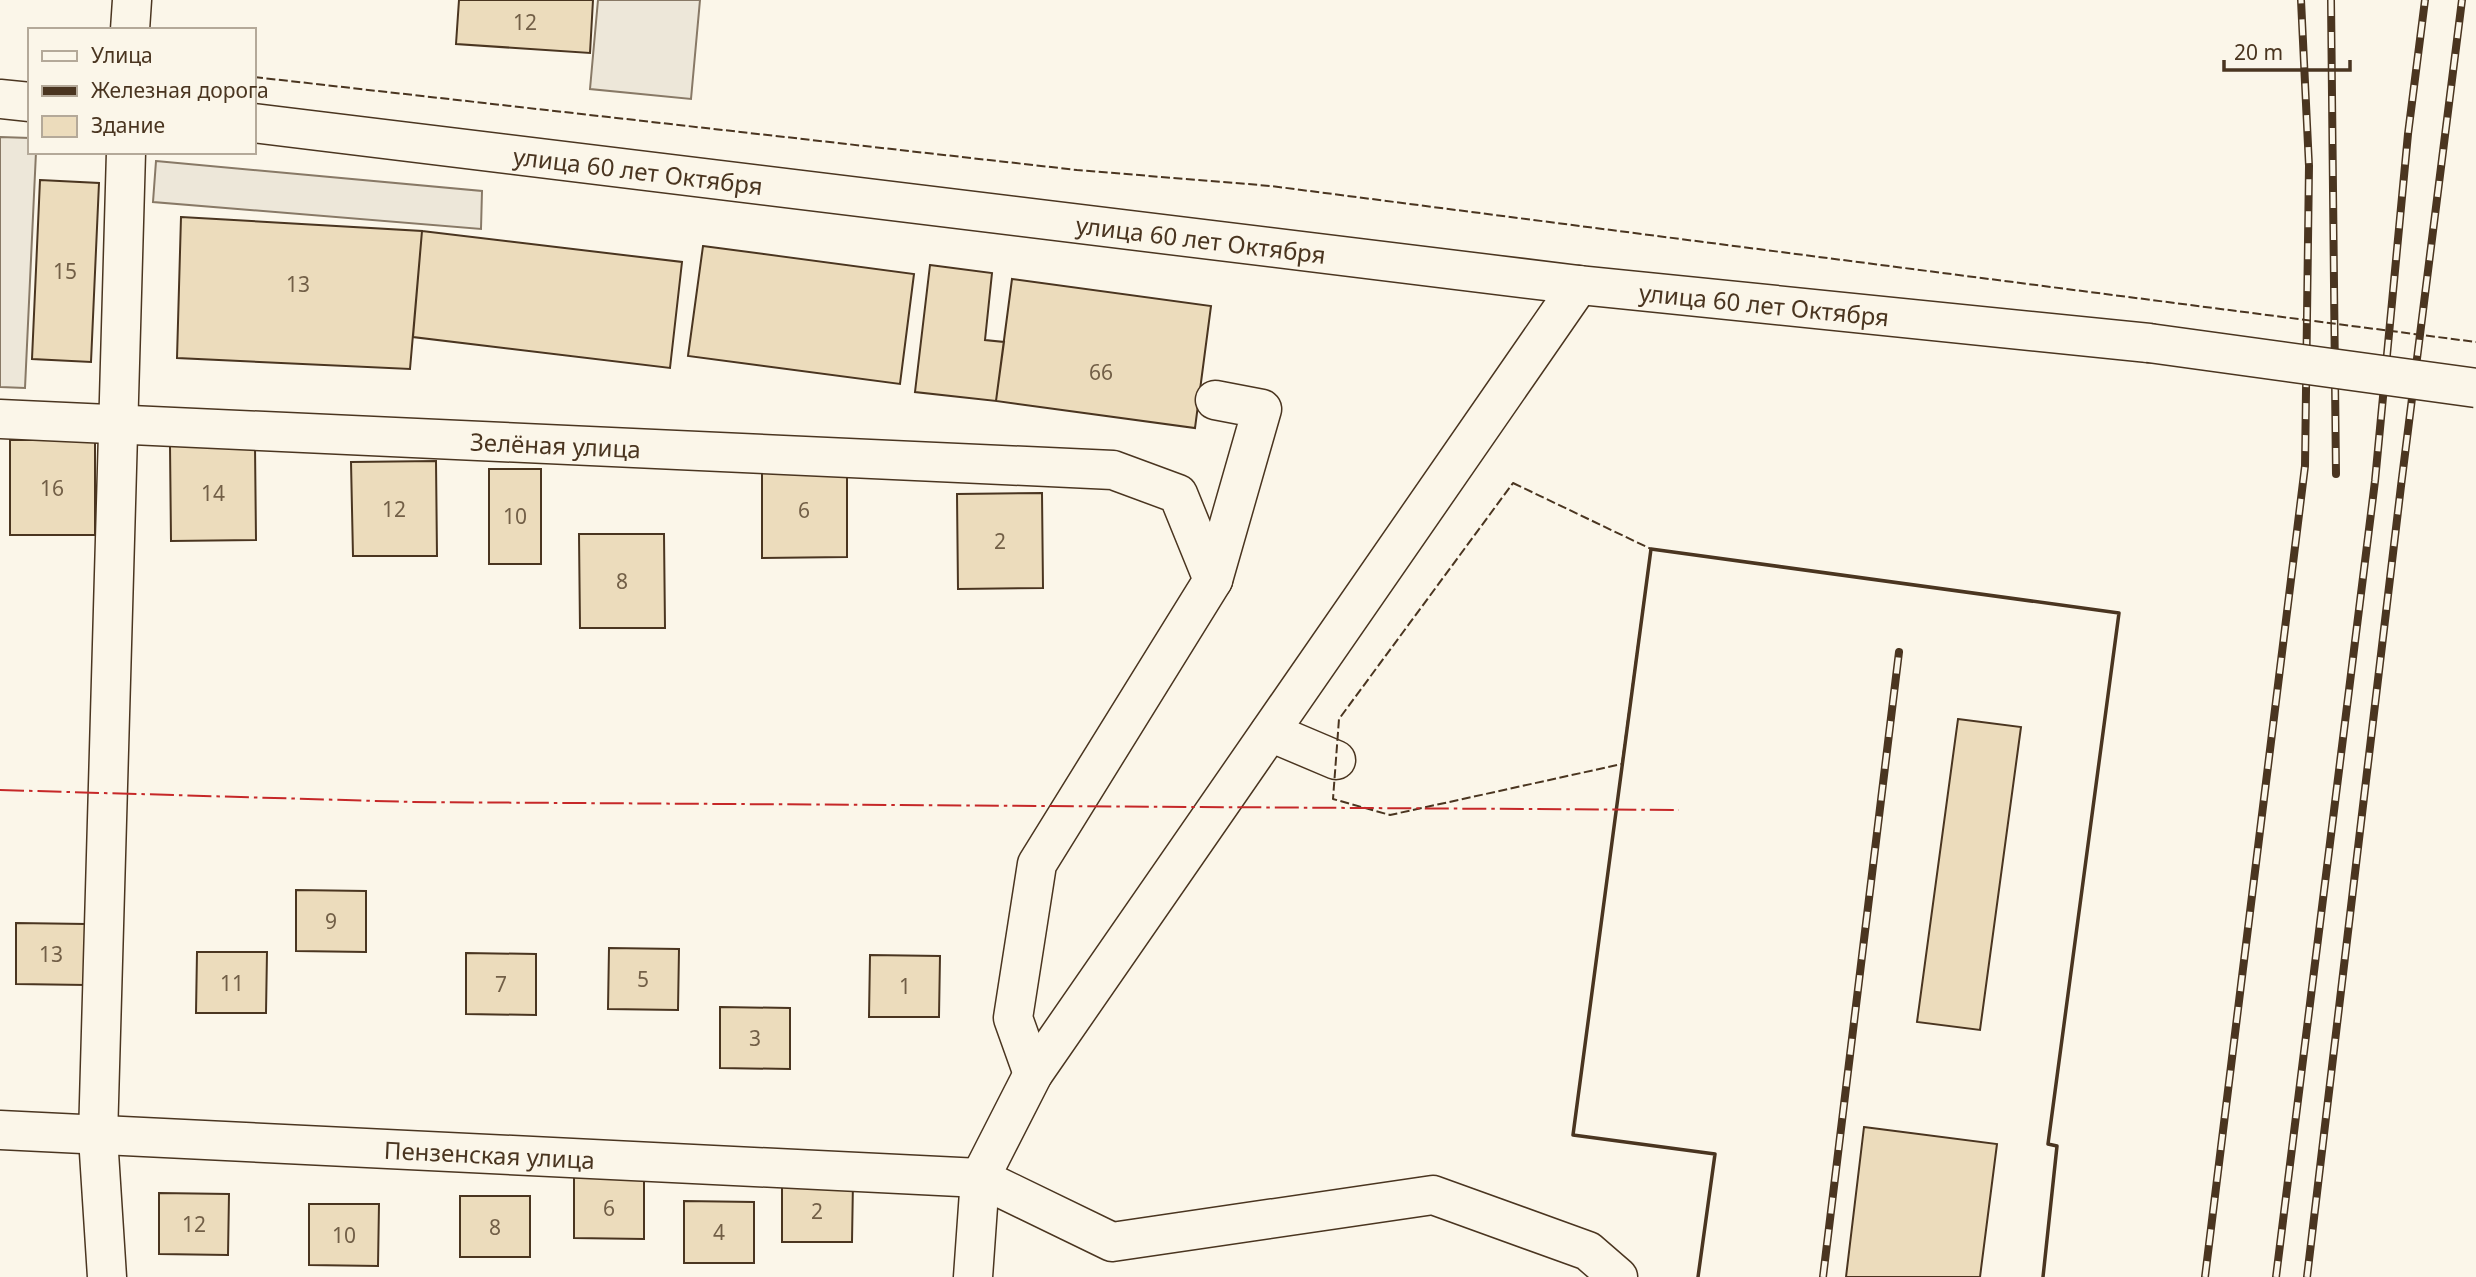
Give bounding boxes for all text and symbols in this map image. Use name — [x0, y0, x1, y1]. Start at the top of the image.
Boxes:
house number: 12 — [513, 8, 537, 36]
legend — [28, 28, 256, 154]
scale bar — [2224, 28, 2350, 72]
text: 20 m — [2234, 38, 2283, 66]
text: Улица — [91, 41, 153, 69]
text: Железная дорога — [91, 76, 269, 104]
text: Здание — [91, 111, 165, 139]
street label: улица 60 лет Октября — [511, 138, 765, 202]
street label: улица 60 лет Октября — [1074, 207, 1328, 270]
house number: 15 — [53, 257, 77, 285]
house number: 13 — [286, 270, 310, 298]
street label: улица 60 лет Октября — [1638, 275, 1891, 333]
house number: 66 — [1089, 358, 1113, 386]
street label: Зелёная улица — [469, 424, 641, 465]
house number: 16 — [40, 474, 64, 502]
house number: 14 — [201, 479, 225, 507]
house number: 12 — [382, 495, 406, 523]
house number: 6 — [798, 496, 810, 524]
house number: 10 — [503, 502, 527, 530]
house number: 2 — [994, 527, 1006, 555]
house number: 8 — [616, 567, 628, 595]
house number: 9 — [325, 907, 337, 935]
house number: 13 — [39, 940, 63, 968]
house number: 5 — [637, 965, 649, 993]
house number: 11 — [220, 969, 244, 997]
house number: 7 — [495, 970, 507, 998]
house number: 1 — [899, 972, 911, 1000]
house number: 3 — [749, 1024, 761, 1052]
street label: Пензенская улица — [383, 1132, 596, 1176]
house number: 6 — [603, 1194, 615, 1222]
house number: 2 — [811, 1197, 823, 1225]
house number: 12 — [182, 1210, 206, 1238]
house number: 8 — [489, 1213, 501, 1241]
house number: 4 — [713, 1218, 725, 1246]
house number: 10 — [332, 1221, 356, 1249]

